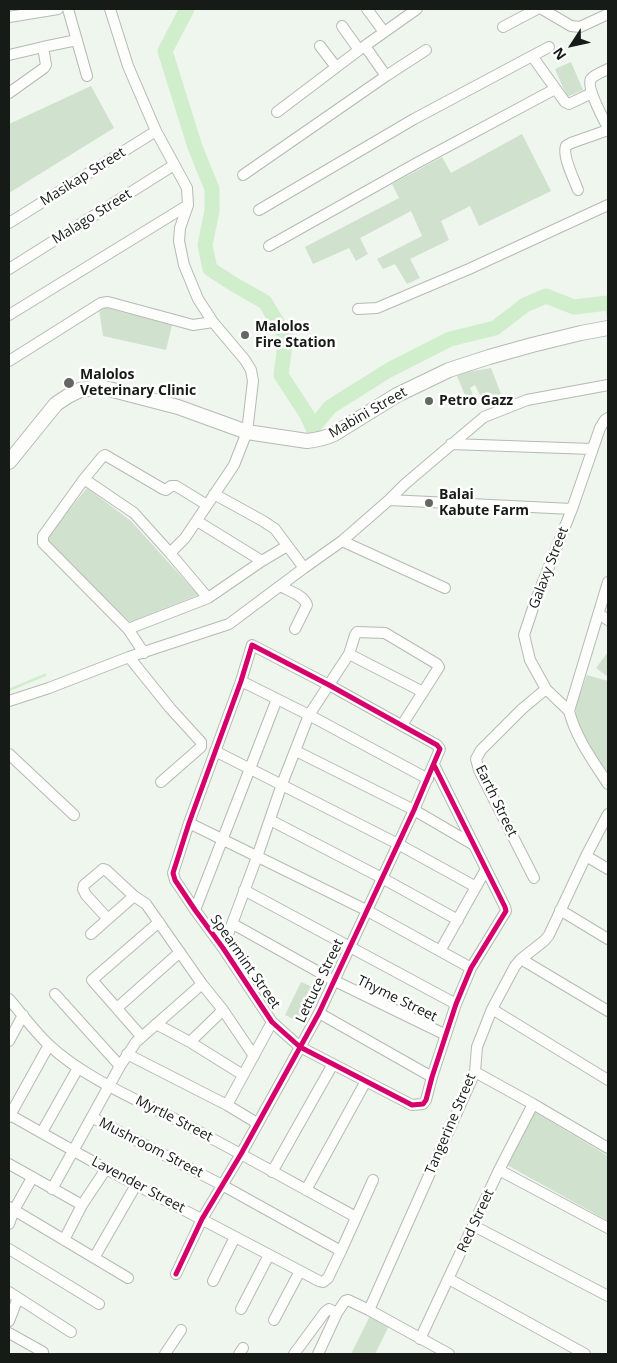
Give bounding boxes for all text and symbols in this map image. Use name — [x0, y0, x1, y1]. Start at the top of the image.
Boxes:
north arrow — [547, 20, 597, 70]
text: N — [548, 44, 570, 64]
street label: Masikap Street — [37, 144, 129, 210]
street label: Malago Street — [49, 186, 135, 248]
place label: Malolos Fire Station — [255, 319, 336, 352]
marker: Malolos Fire Station — [239, 329, 251, 341]
place label: Malolos Veterinary Clinic — [80, 367, 196, 400]
marker: Malolos Veterinary Clinic — [62, 376, 76, 390]
street label: Mabini Street — [326, 384, 410, 442]
place label: Petro Gazz — [439, 393, 513, 409]
marker: Petro Gazz — [423, 395, 435, 407]
place label: Balai Kabute Farm — [439, 487, 529, 520]
marker: Balai Kabute Farm — [423, 497, 435, 509]
street label: Galaxy Street — [526, 525, 572, 611]
street label: Earth Street — [471, 762, 521, 840]
street label: Spearmint Street — [206, 912, 284, 1012]
street label: Lettuce Street — [292, 936, 348, 1026]
street label: Thyme Street — [354, 972, 440, 1026]
street label: Tangerine Street — [422, 1071, 480, 1177]
street label: Myrtle Street — [133, 1092, 215, 1146]
street label: Mushroom Street — [96, 1114, 206, 1182]
street label: Lavender Street — [88, 1153, 188, 1217]
street label: Red Street — [454, 1187, 498, 1255]

